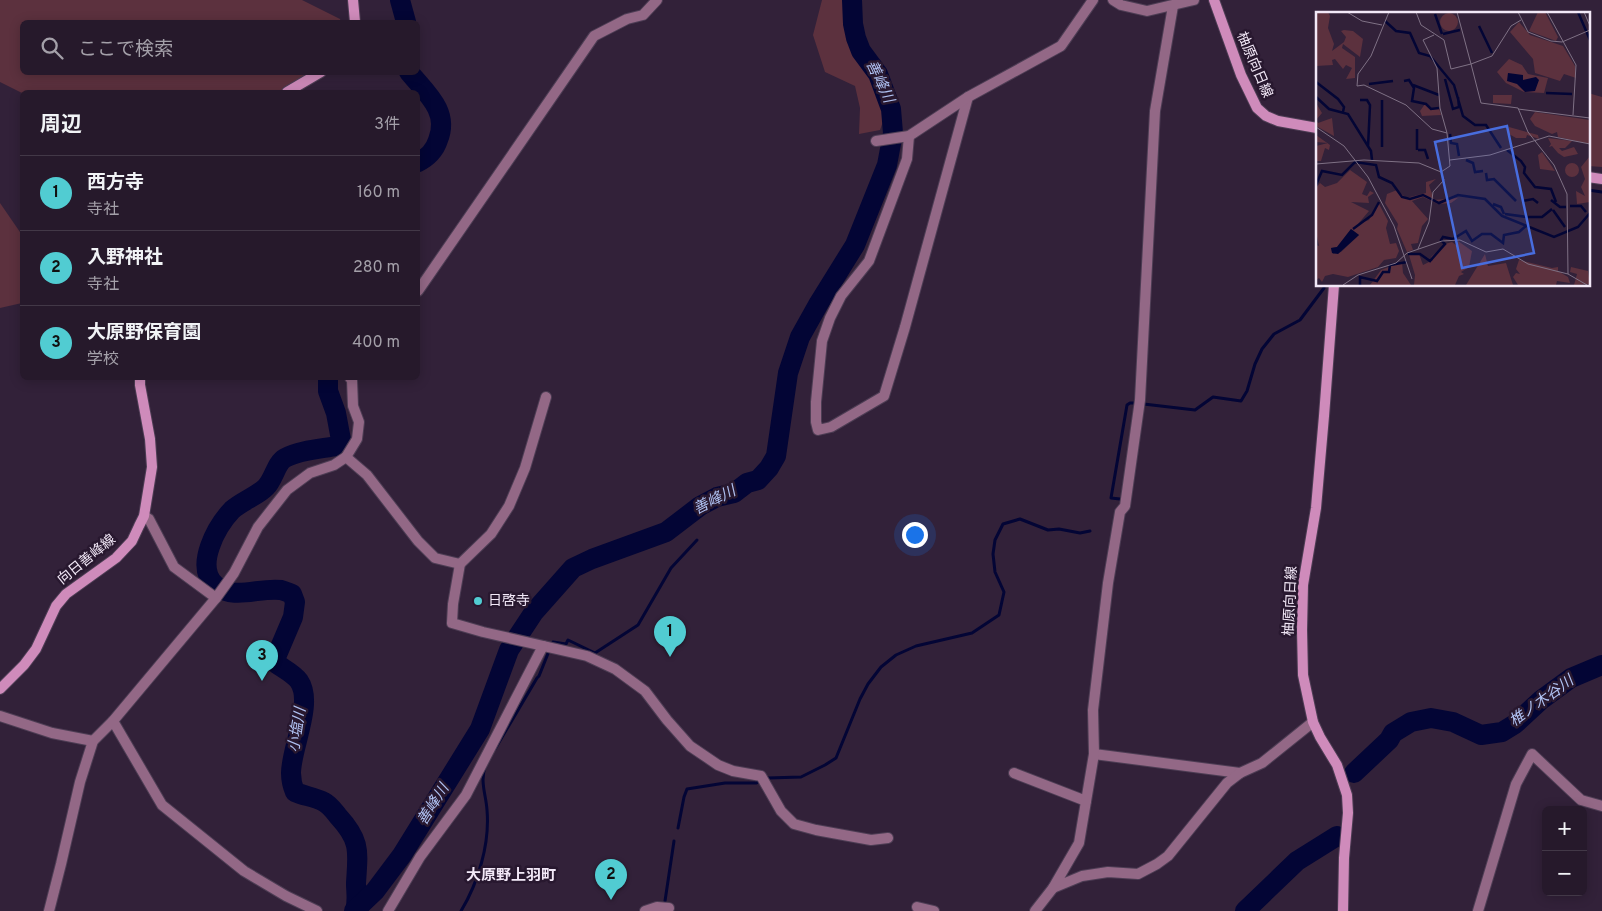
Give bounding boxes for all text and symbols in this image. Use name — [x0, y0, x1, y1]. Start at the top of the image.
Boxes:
inset map — [1316, 12, 1590, 286]
search box — [20, 20, 420, 75]
street label: 柚原向日線 — [1233, 29, 1276, 101]
icon: search — [38, 34, 66, 62]
text: ここで検索 — [78, 38, 173, 62]
water label: 善峰川 — [861, 58, 898, 108]
text: 周辺 — [40, 112, 82, 139]
text: 3件 — [374, 115, 400, 135]
text: 西方寺 — [87, 171, 144, 195]
text: 1 — [53, 183, 59, 203]
text: 160 m — [357, 183, 400, 203]
text: 寺社 — [87, 200, 119, 220]
text: 入野神社 — [87, 246, 163, 270]
text: 2 — [51, 258, 61, 278]
text: 280 m — [353, 258, 400, 278]
text: 寺社 — [87, 275, 119, 295]
text: 大原野保育園 — [87, 321, 201, 345]
text: 3 — [51, 333, 61, 353]
text: 400 m — [352, 333, 400, 353]
text: 学校 — [87, 350, 119, 370]
water label: 善峰川 — [691, 481, 741, 520]
your location — [902, 522, 928, 548]
street label: 向日善峰線 — [54, 531, 120, 589]
street label: 柚原向日線 — [1280, 566, 1301, 636]
place label: 日啓寺 — [488, 593, 530, 610]
marker: 日啓寺 — [472, 595, 484, 607]
pin: 1 — [654, 616, 686, 657]
pin: 3 — [246, 640, 278, 681]
water label: 椎ノ木谷川 — [1506, 671, 1580, 732]
water label: 小塩川 — [285, 704, 311, 754]
water label: 善峰川 — [414, 779, 455, 829]
map controls — [1542, 806, 1587, 896]
button: + — [1542, 806, 1587, 851]
button: − — [1542, 851, 1587, 896]
pin: 2 — [595, 859, 627, 900]
district label: 大原野上羽町 — [466, 867, 556, 886]

